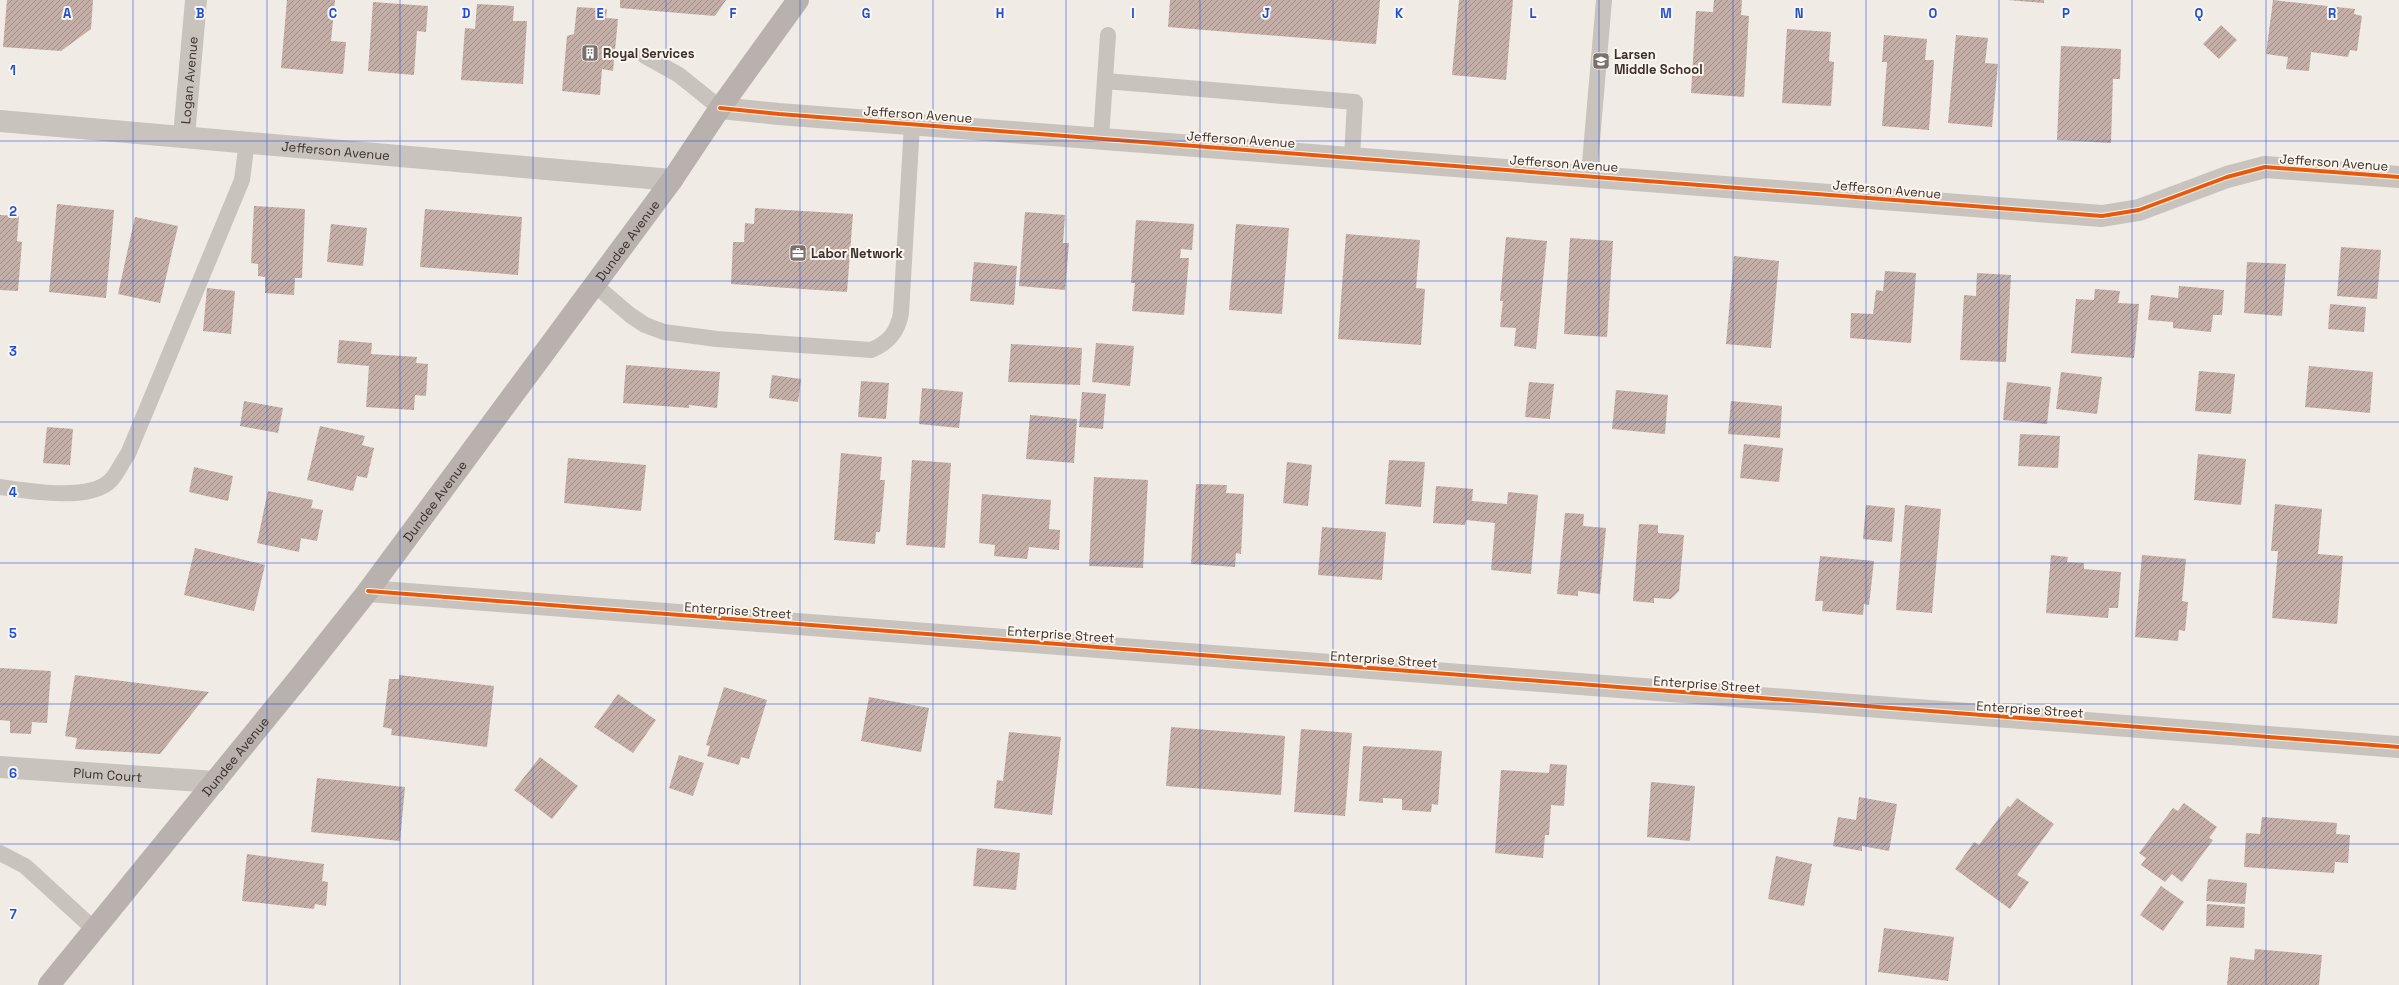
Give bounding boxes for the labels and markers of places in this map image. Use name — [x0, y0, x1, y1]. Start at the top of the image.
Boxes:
building icon: Royal Services — [580, 43, 600, 63]
place label: Royal Services — [603, 45, 695, 62]
place label: Larsen Middle School — [1614, 46, 1703, 78]
school or university icon: Larsen Middle School — [1591, 51, 1611, 71]
office icon: Labor Network — [788, 243, 808, 263]
place label: Labor Network — [811, 245, 903, 262]

